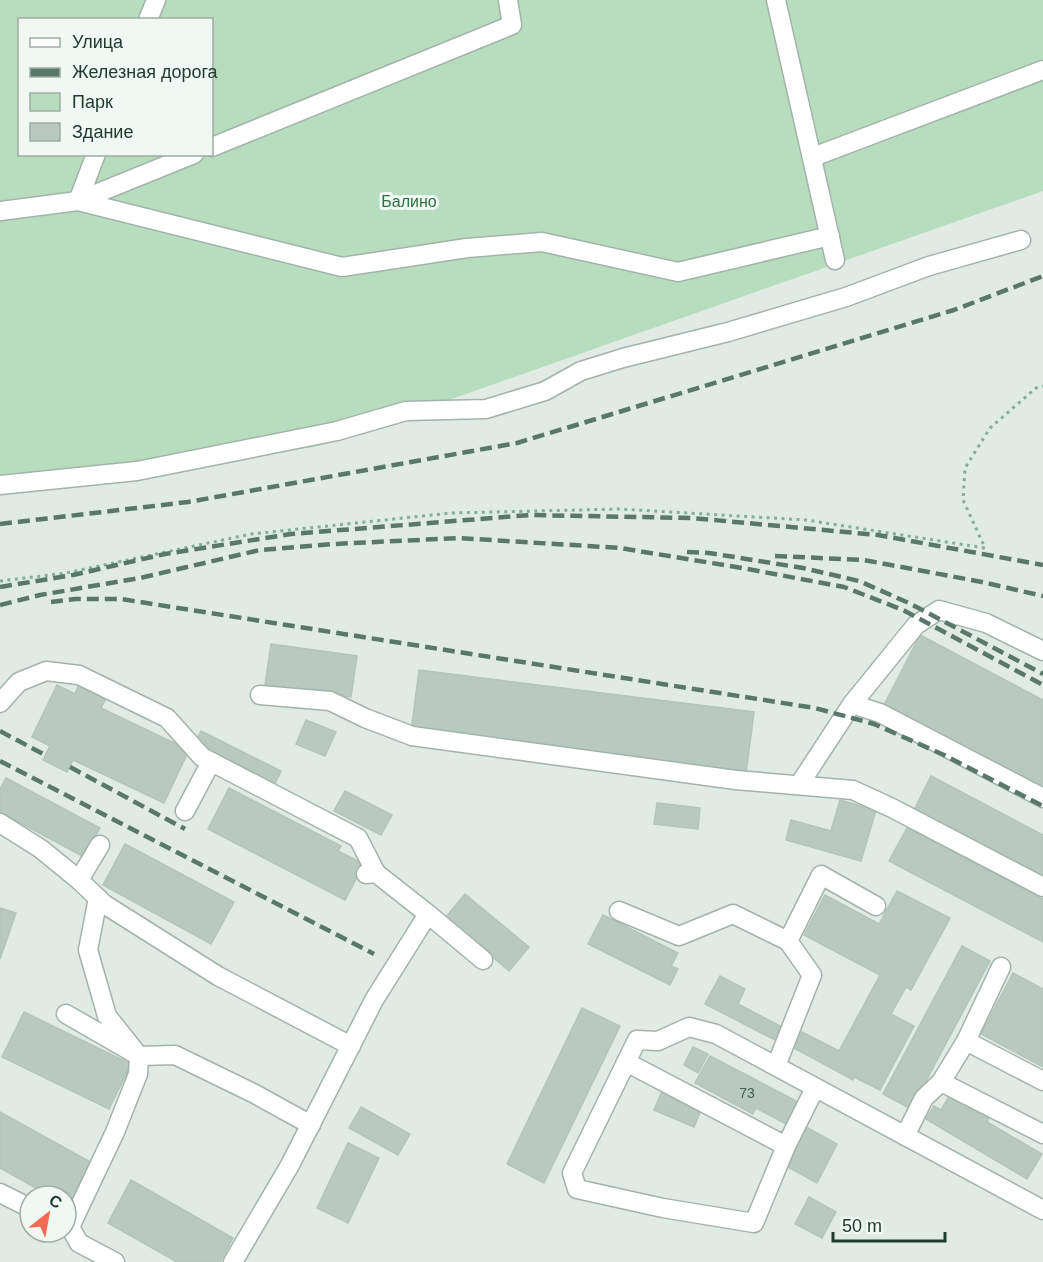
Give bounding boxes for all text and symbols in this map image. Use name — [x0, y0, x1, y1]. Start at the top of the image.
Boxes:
legend — [18, 18, 213, 156]
text: Улица — [72, 32, 124, 52]
text: Железная дорога — [72, 62, 219, 82]
text: Парк — [72, 92, 113, 112]
text: Здание — [72, 122, 133, 142]
park label: Балино — [381, 193, 437, 210]
house number: 73 — [739, 1085, 755, 1101]
north arrow — [18, 1184, 78, 1244]
text: С — [46, 1191, 65, 1212]
scale bar — [833, 1205, 946, 1243]
text: 50 m — [842, 1216, 882, 1236]

